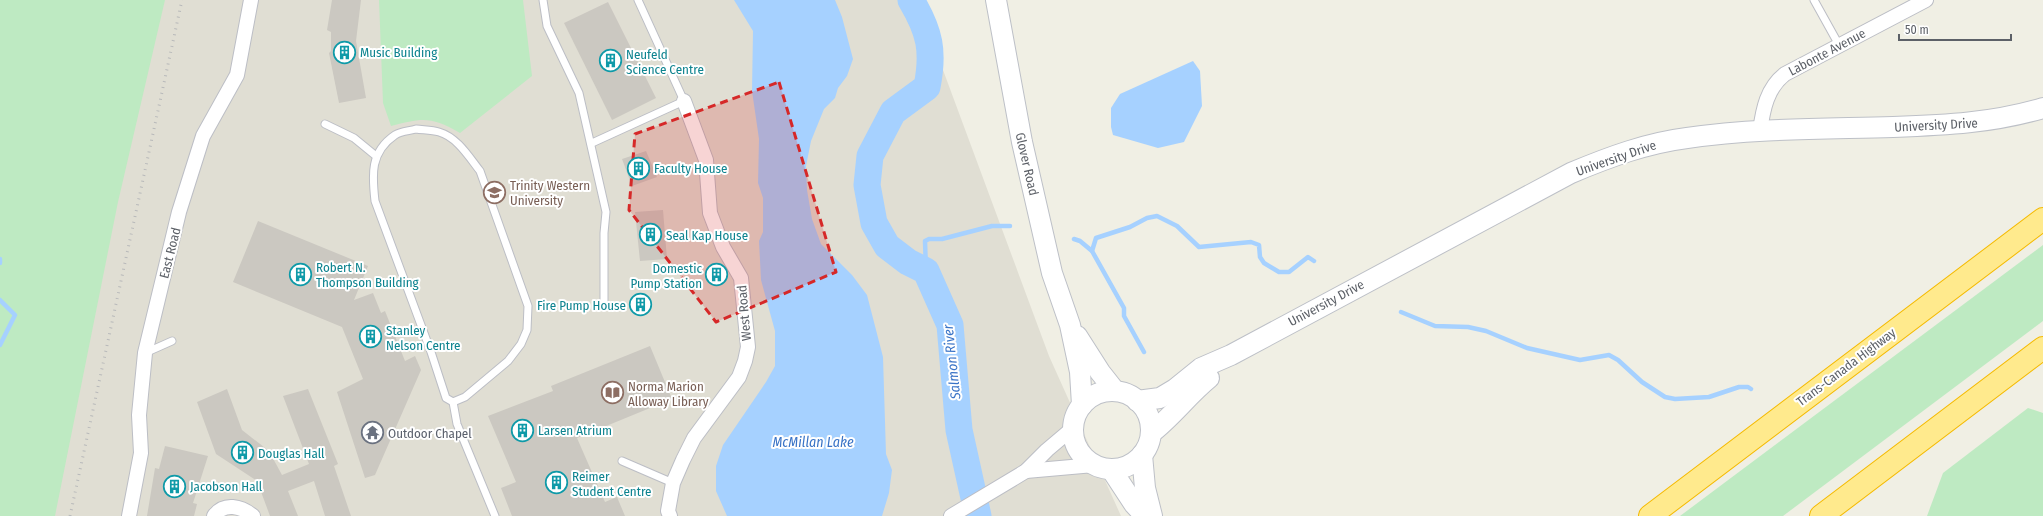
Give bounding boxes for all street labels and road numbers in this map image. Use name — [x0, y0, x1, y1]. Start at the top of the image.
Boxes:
street label: Labonte Avenue — [1786, 25, 1868, 79]
street label: University Drive — [1894, 115, 1978, 135]
street label: Glover Road — [1012, 131, 1042, 197]
street label: University Drive — [1574, 137, 1658, 179]
street label: East Road — [156, 226, 184, 280]
street label: University Drive — [1286, 277, 1366, 329]
street label: West Road — [734, 285, 754, 341]
street label: Trans-Canada Highway — [1794, 325, 1899, 409]

